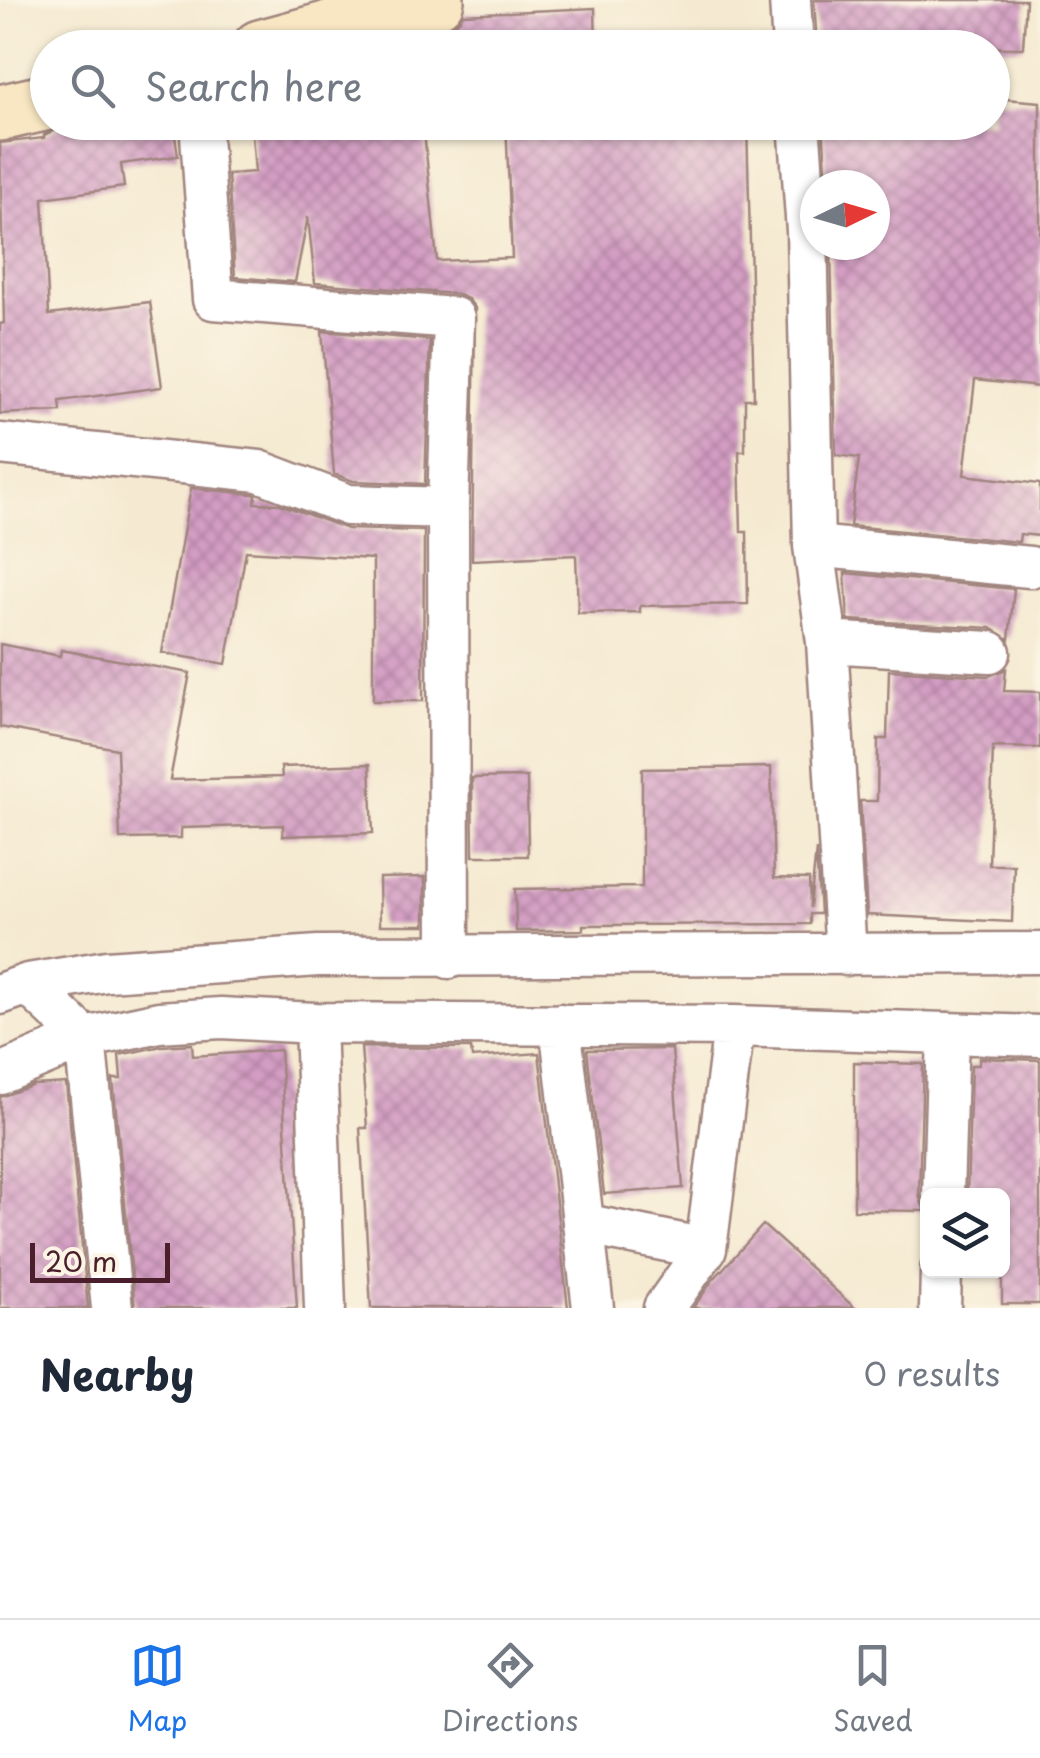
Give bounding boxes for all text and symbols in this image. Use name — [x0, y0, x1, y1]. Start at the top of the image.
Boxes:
search box — [30, 30, 1010, 140]
text: Search here — [145, 57, 362, 114]
icon: search — [65, 58, 120, 113]
north arrow — [800, 170, 890, 260]
map controls — [920, 1188, 1010, 1278]
button: layers — [920, 1188, 1010, 1278]
scale bar — [30, 1238, 170, 1282]
text: 20 m — [45, 1239, 117, 1282]
text: Nearby — [40, 1342, 194, 1405]
text: 0 results — [864, 1349, 1000, 1397]
tab: Map — [127, 1638, 187, 1741]
tab: Directions — [442, 1638, 578, 1741]
tab: Saved — [833, 1638, 913, 1741]

